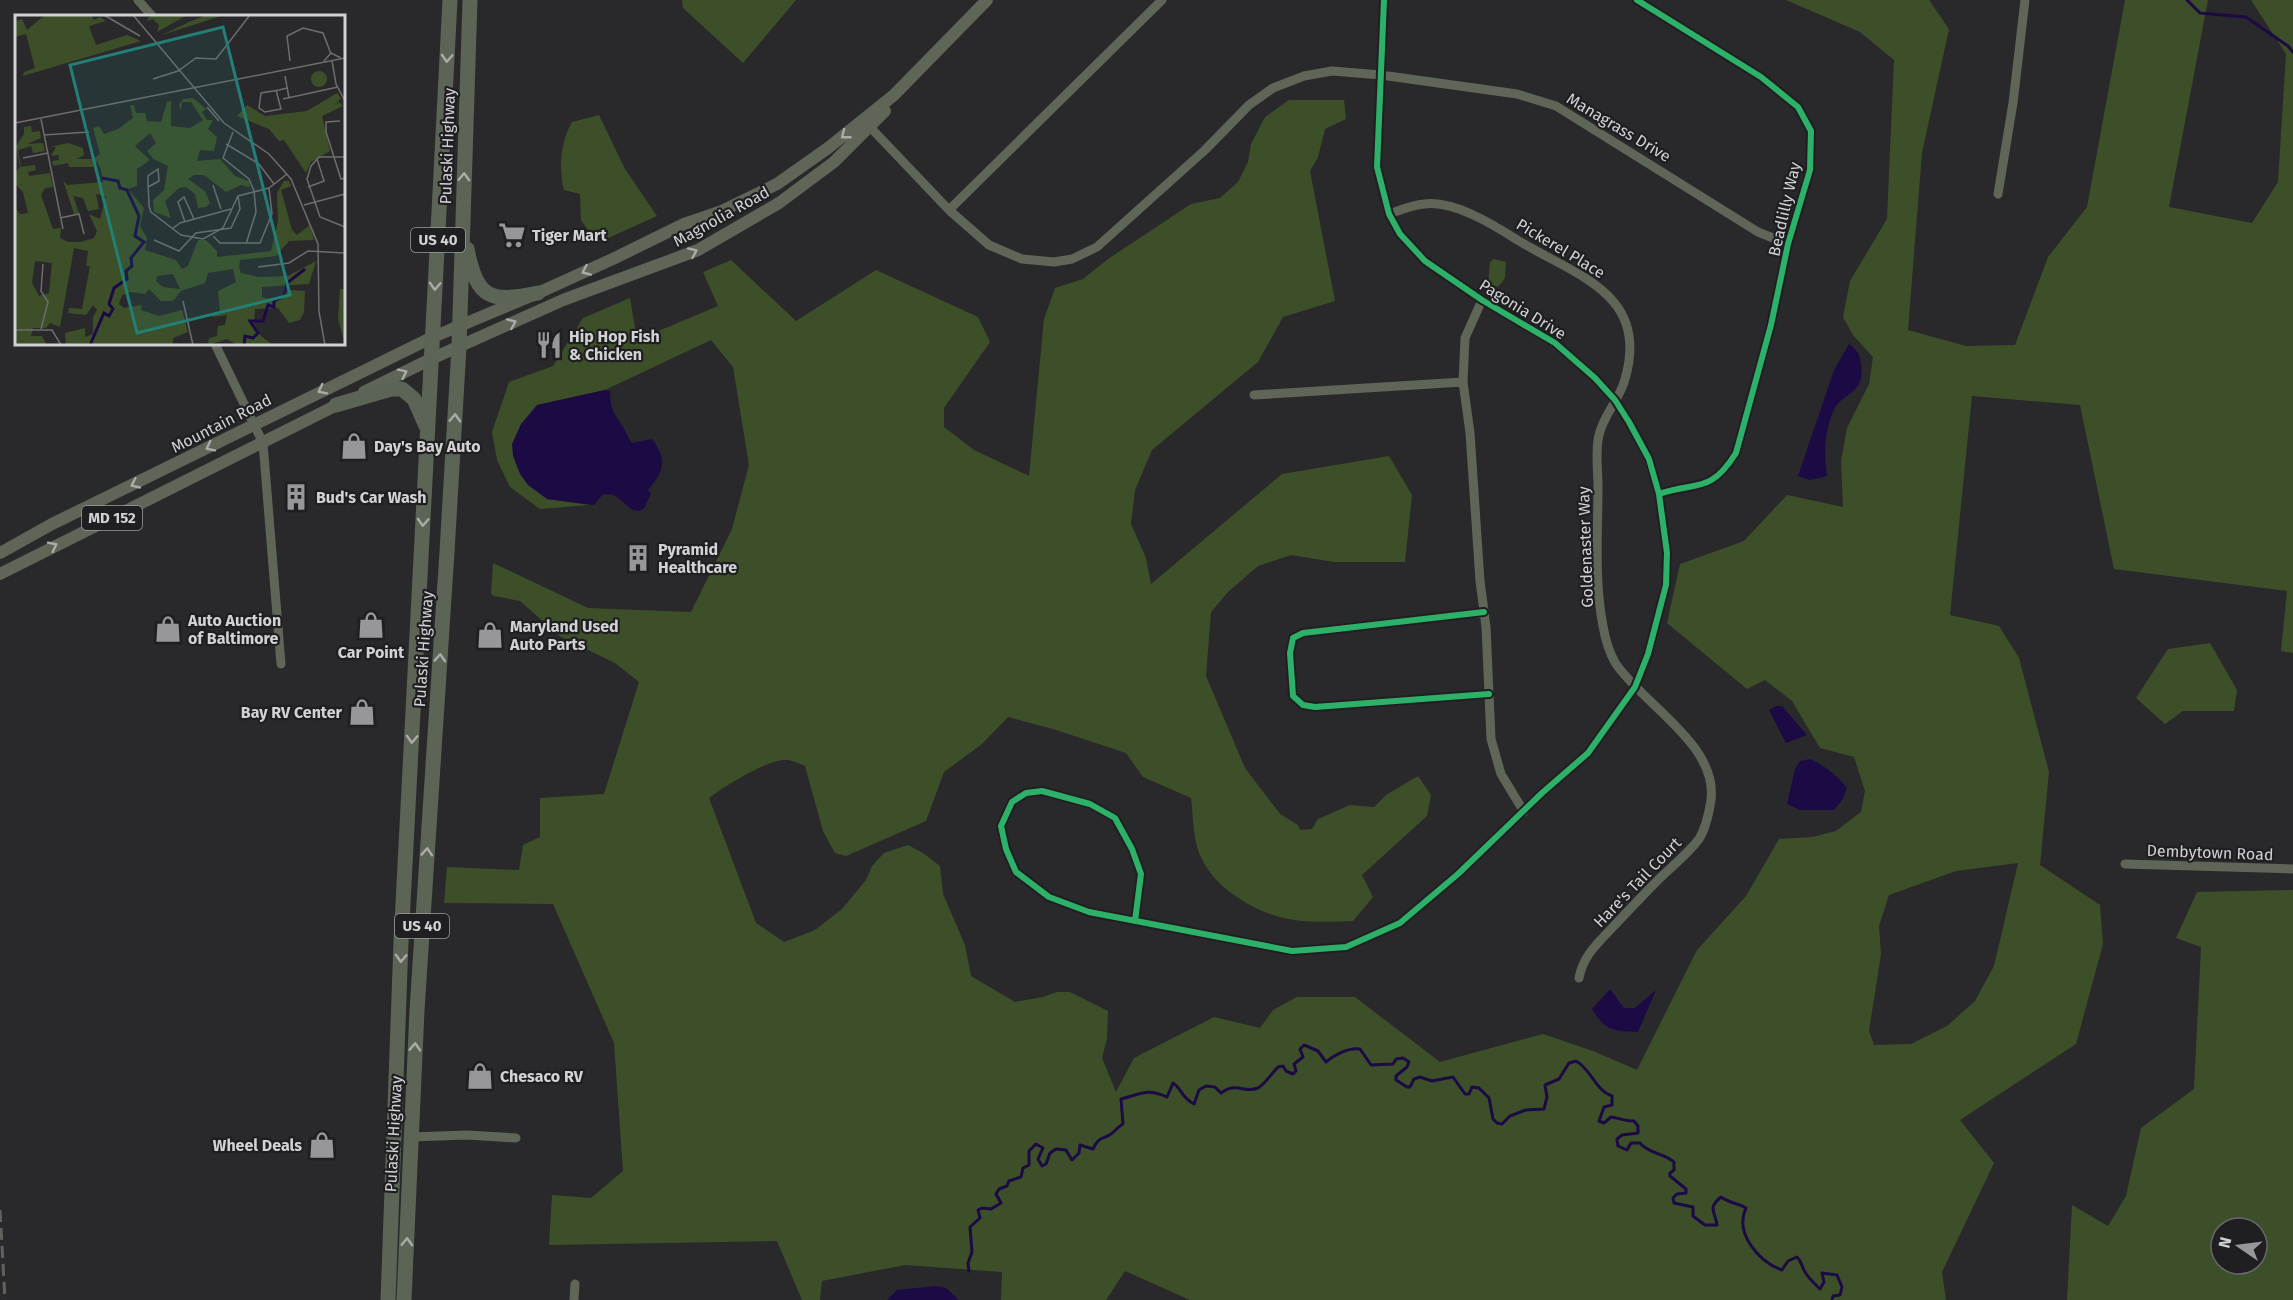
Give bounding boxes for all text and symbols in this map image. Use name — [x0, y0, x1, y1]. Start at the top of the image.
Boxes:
inset map — [15, 15, 345, 345]
one-way arrow — [440, 54, 453, 63]
street label: Pulaski Highway — [436, 87, 459, 205]
street label: Managrass Drive — [1563, 89, 1674, 166]
one-way arrow — [841, 127, 852, 138]
street label: Beadlilly Way — [1764, 160, 1805, 258]
one-way arrow — [458, 173, 470, 182]
street label: Magnolia Road — [670, 182, 773, 251]
street label: Pickerel Place — [1513, 215, 1609, 282]
supermarket icon: Tiger Mart — [497, 220, 527, 250]
place label: Tiger Mart — [532, 226, 607, 245]
road number: US 40 — [411, 228, 465, 252]
one-way arrow — [687, 247, 698, 259]
one-way arrow — [581, 264, 592, 276]
street label: Pagonia Drive — [1476, 275, 1570, 344]
one-way arrow — [429, 281, 442, 290]
one-way arrow — [506, 318, 517, 330]
place label: Hip Hop Fish & Chicken — [569, 327, 660, 364]
restaurant icon: Hip Hop Fish & Chicken — [534, 330, 564, 360]
one-way arrow — [396, 369, 407, 380]
one-way arrow — [318, 383, 329, 394]
street label: Mountain Road — [168, 390, 274, 457]
one-way arrow — [448, 414, 461, 423]
shop icon: Day's Bay Auto — [339, 431, 369, 461]
place label: Day's Bay Auto — [374, 437, 481, 456]
one-way arrow — [206, 440, 217, 451]
one-way arrow — [131, 477, 142, 489]
building icon: Bud's Car Wash — [281, 482, 311, 512]
street label: Goldenaster Way — [1574, 486, 1597, 608]
place label: Bud's Car Wash — [316, 488, 426, 507]
road number: MD 152 — [82, 506, 142, 530]
one-way arrow — [417, 518, 430, 527]
place label: Pyramid Healthcare — [658, 540, 737, 577]
one-way arrow — [47, 542, 57, 553]
building icon: Pyramid Healthcare — [623, 543, 653, 573]
street label: Pulaski Highway — [410, 590, 437, 708]
shop icon: Car Point — [356, 610, 386, 640]
place label: Auto Auction of Baltimore — [187, 611, 281, 648]
shop icon: Auto Auction of Baltimore — [153, 614, 183, 644]
place label: Maryland Used Auto Parts — [509, 617, 619, 654]
shop icon: Maryland Used Auto Parts — [475, 620, 505, 650]
place label: Car Point — [338, 643, 405, 662]
one-way arrow — [433, 653, 446, 662]
shop icon: Bay RV Center — [347, 697, 377, 727]
place label: Bay RV Center — [241, 703, 343, 722]
one-way arrow — [405, 735, 418, 744]
street label: Hare's Tail Court — [1590, 833, 1685, 931]
street label: Dembytown Road — [2146, 841, 2274, 864]
one-way arrow — [420, 848, 433, 857]
road number: US 40 — [395, 914, 449, 938]
one-way arrow — [394, 953, 407, 962]
one-way arrow — [409, 1042, 422, 1051]
shop icon: Chesaco RV — [465, 1061, 495, 1091]
place label: Chesaco RV — [500, 1067, 584, 1086]
street label: Pulaski Highway — [381, 1075, 406, 1193]
shop icon: Wheel Deals — [307, 1130, 337, 1160]
place label: Wheel Deals — [213, 1136, 302, 1155]
north arrow — [2209, 1216, 2269, 1276]
text: N — [2214, 1235, 2235, 1250]
one-way arrow — [400, 1237, 413, 1246]

